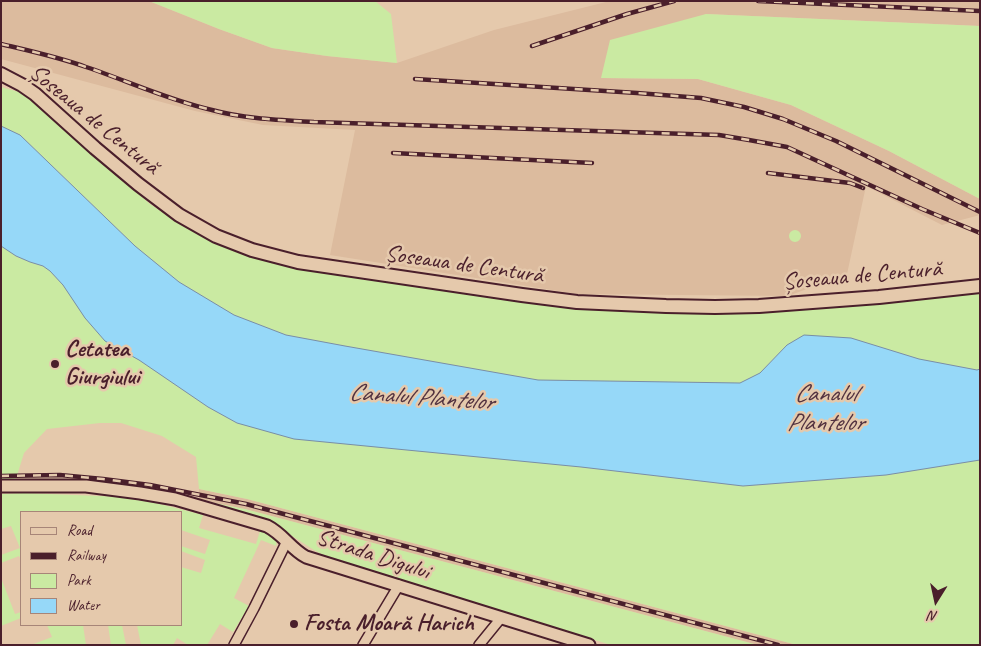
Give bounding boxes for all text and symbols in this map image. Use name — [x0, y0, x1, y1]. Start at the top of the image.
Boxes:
street label: Șoseaua de Centură — [23, 59, 165, 181]
street label: Șoseaua de Centură — [383, 240, 545, 290]
street label: Șoseaua de Centură — [781, 255, 943, 297]
place label: Cetatea Giurgiului — [65, 336, 139, 392]
marker: Cetatea Giurgiului — [49, 358, 61, 370]
water label: Canalul Plantelor — [348, 378, 494, 418]
water label: Canalul Plantelor — [787, 379, 863, 438]
legend — [20, 511, 182, 626]
text: Road — [67, 521, 92, 540]
street label: Strada Digului — [313, 523, 433, 587]
text: Railway — [67, 546, 106, 565]
text: Park — [67, 571, 91, 590]
north arrow — [911, 576, 961, 626]
text: Water — [67, 596, 100, 615]
text: N — [928, 607, 939, 625]
place label: Fosta Moară Harich — [304, 610, 474, 638]
marker: Fosta Moară Harich — [288, 618, 300, 630]

